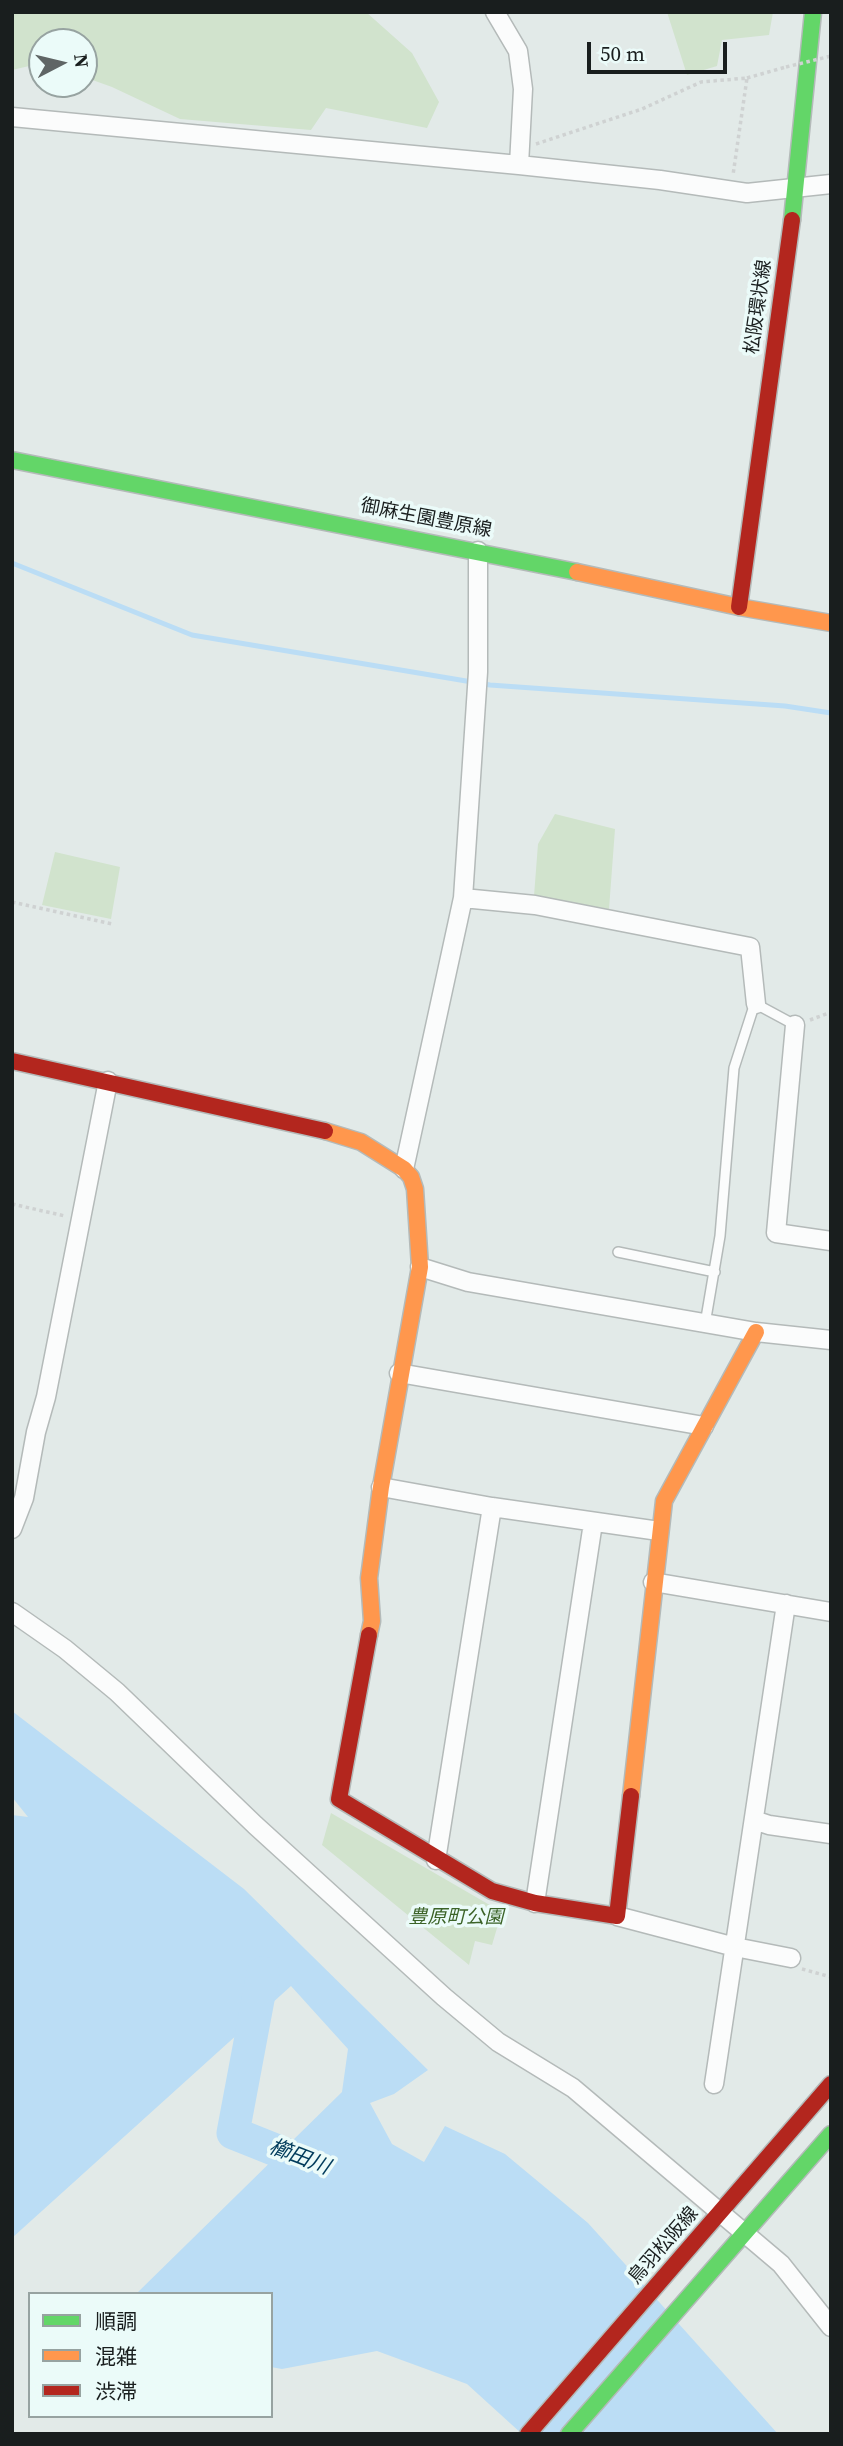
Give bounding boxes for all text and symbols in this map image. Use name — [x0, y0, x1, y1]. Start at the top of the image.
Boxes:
north arrow — [28, 28, 98, 98]
scale bar — [591, 28, 731, 72]
text: 50 m — [600, 39, 645, 68]
text: N — [68, 52, 96, 69]
street label: 松阪環状線 — [741, 258, 777, 356]
street label: 御麻生園豊原線 — [359, 495, 493, 543]
park label: 豊原町公園 — [409, 1907, 503, 1929]
water label: 櫛田川 — [265, 2135, 333, 2181]
street label: 鳥羽松阪線 — [624, 2203, 704, 2289]
legend — [28, 2292, 273, 2418]
text: 順調 — [95, 2307, 137, 2336]
text: 混雑 — [95, 2342, 137, 2371]
text: 渋滞 — [95, 2377, 137, 2406]

